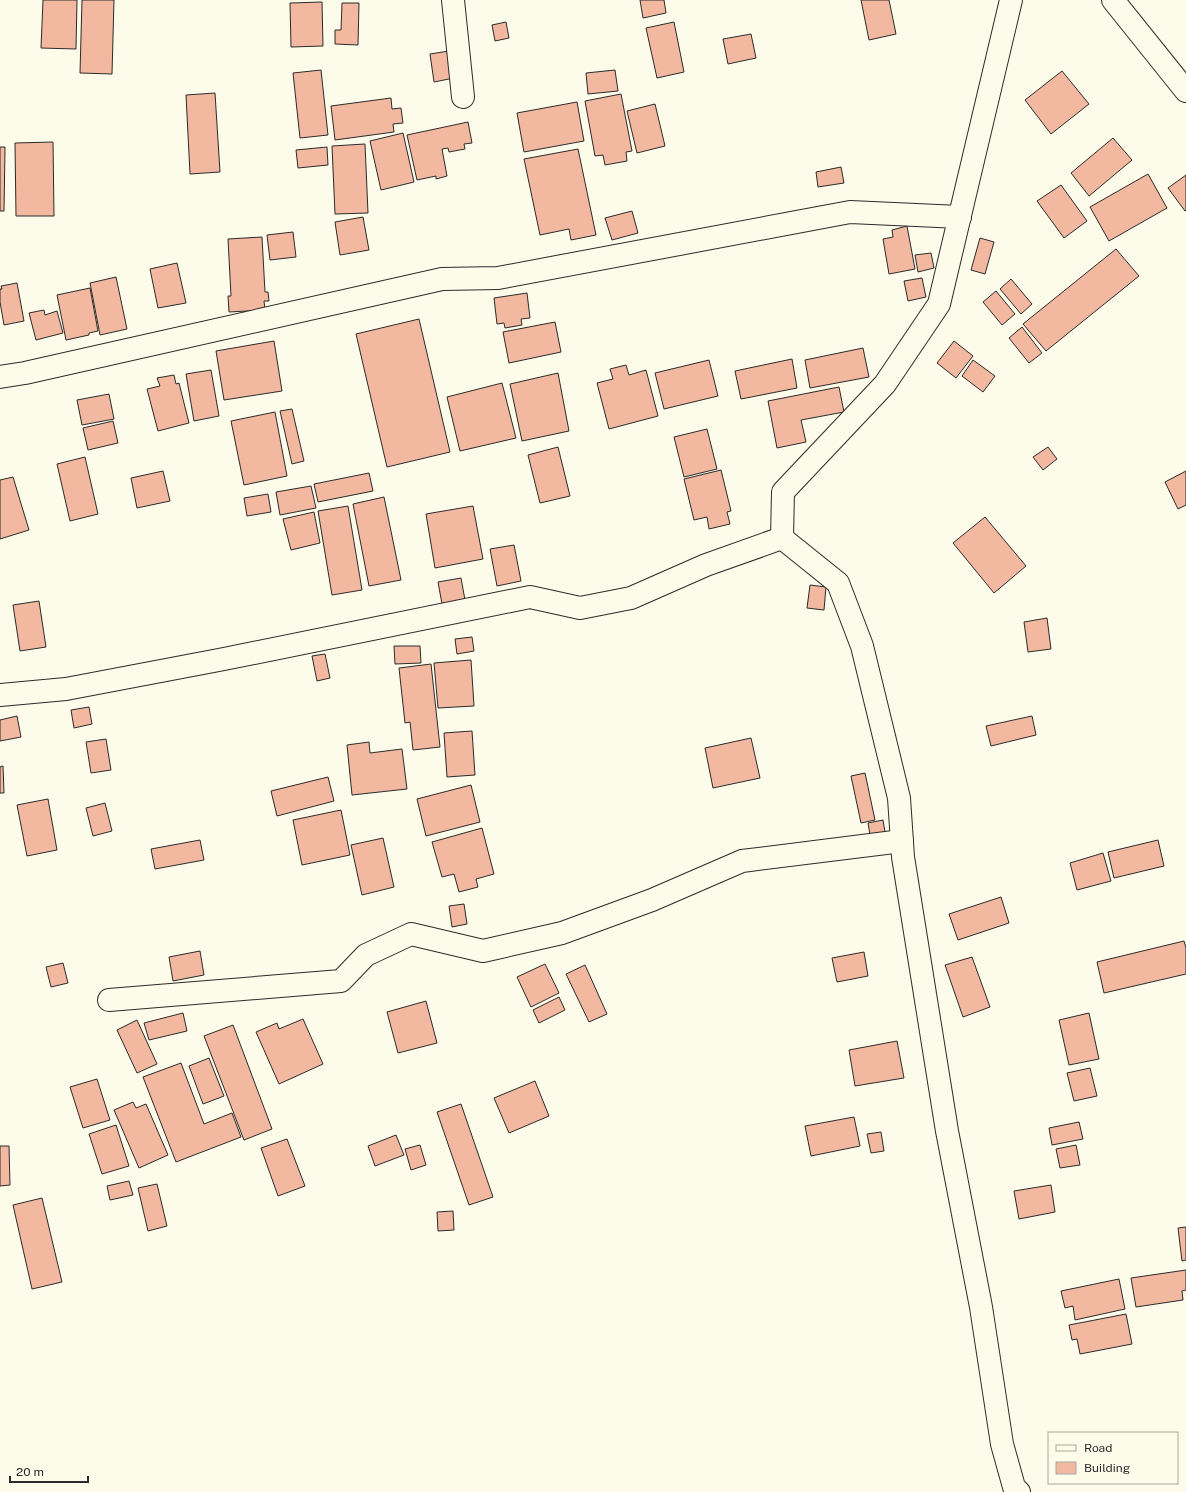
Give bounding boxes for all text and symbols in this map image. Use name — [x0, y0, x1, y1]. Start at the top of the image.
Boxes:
legend — [1048, 1432, 1178, 1484]
text: Road — [1084, 1441, 1112, 1455]
scale bar — [10, 1458, 88, 1484]
text: Building — [1084, 1461, 1130, 1475]
text: 20 m — [16, 1465, 44, 1479]

